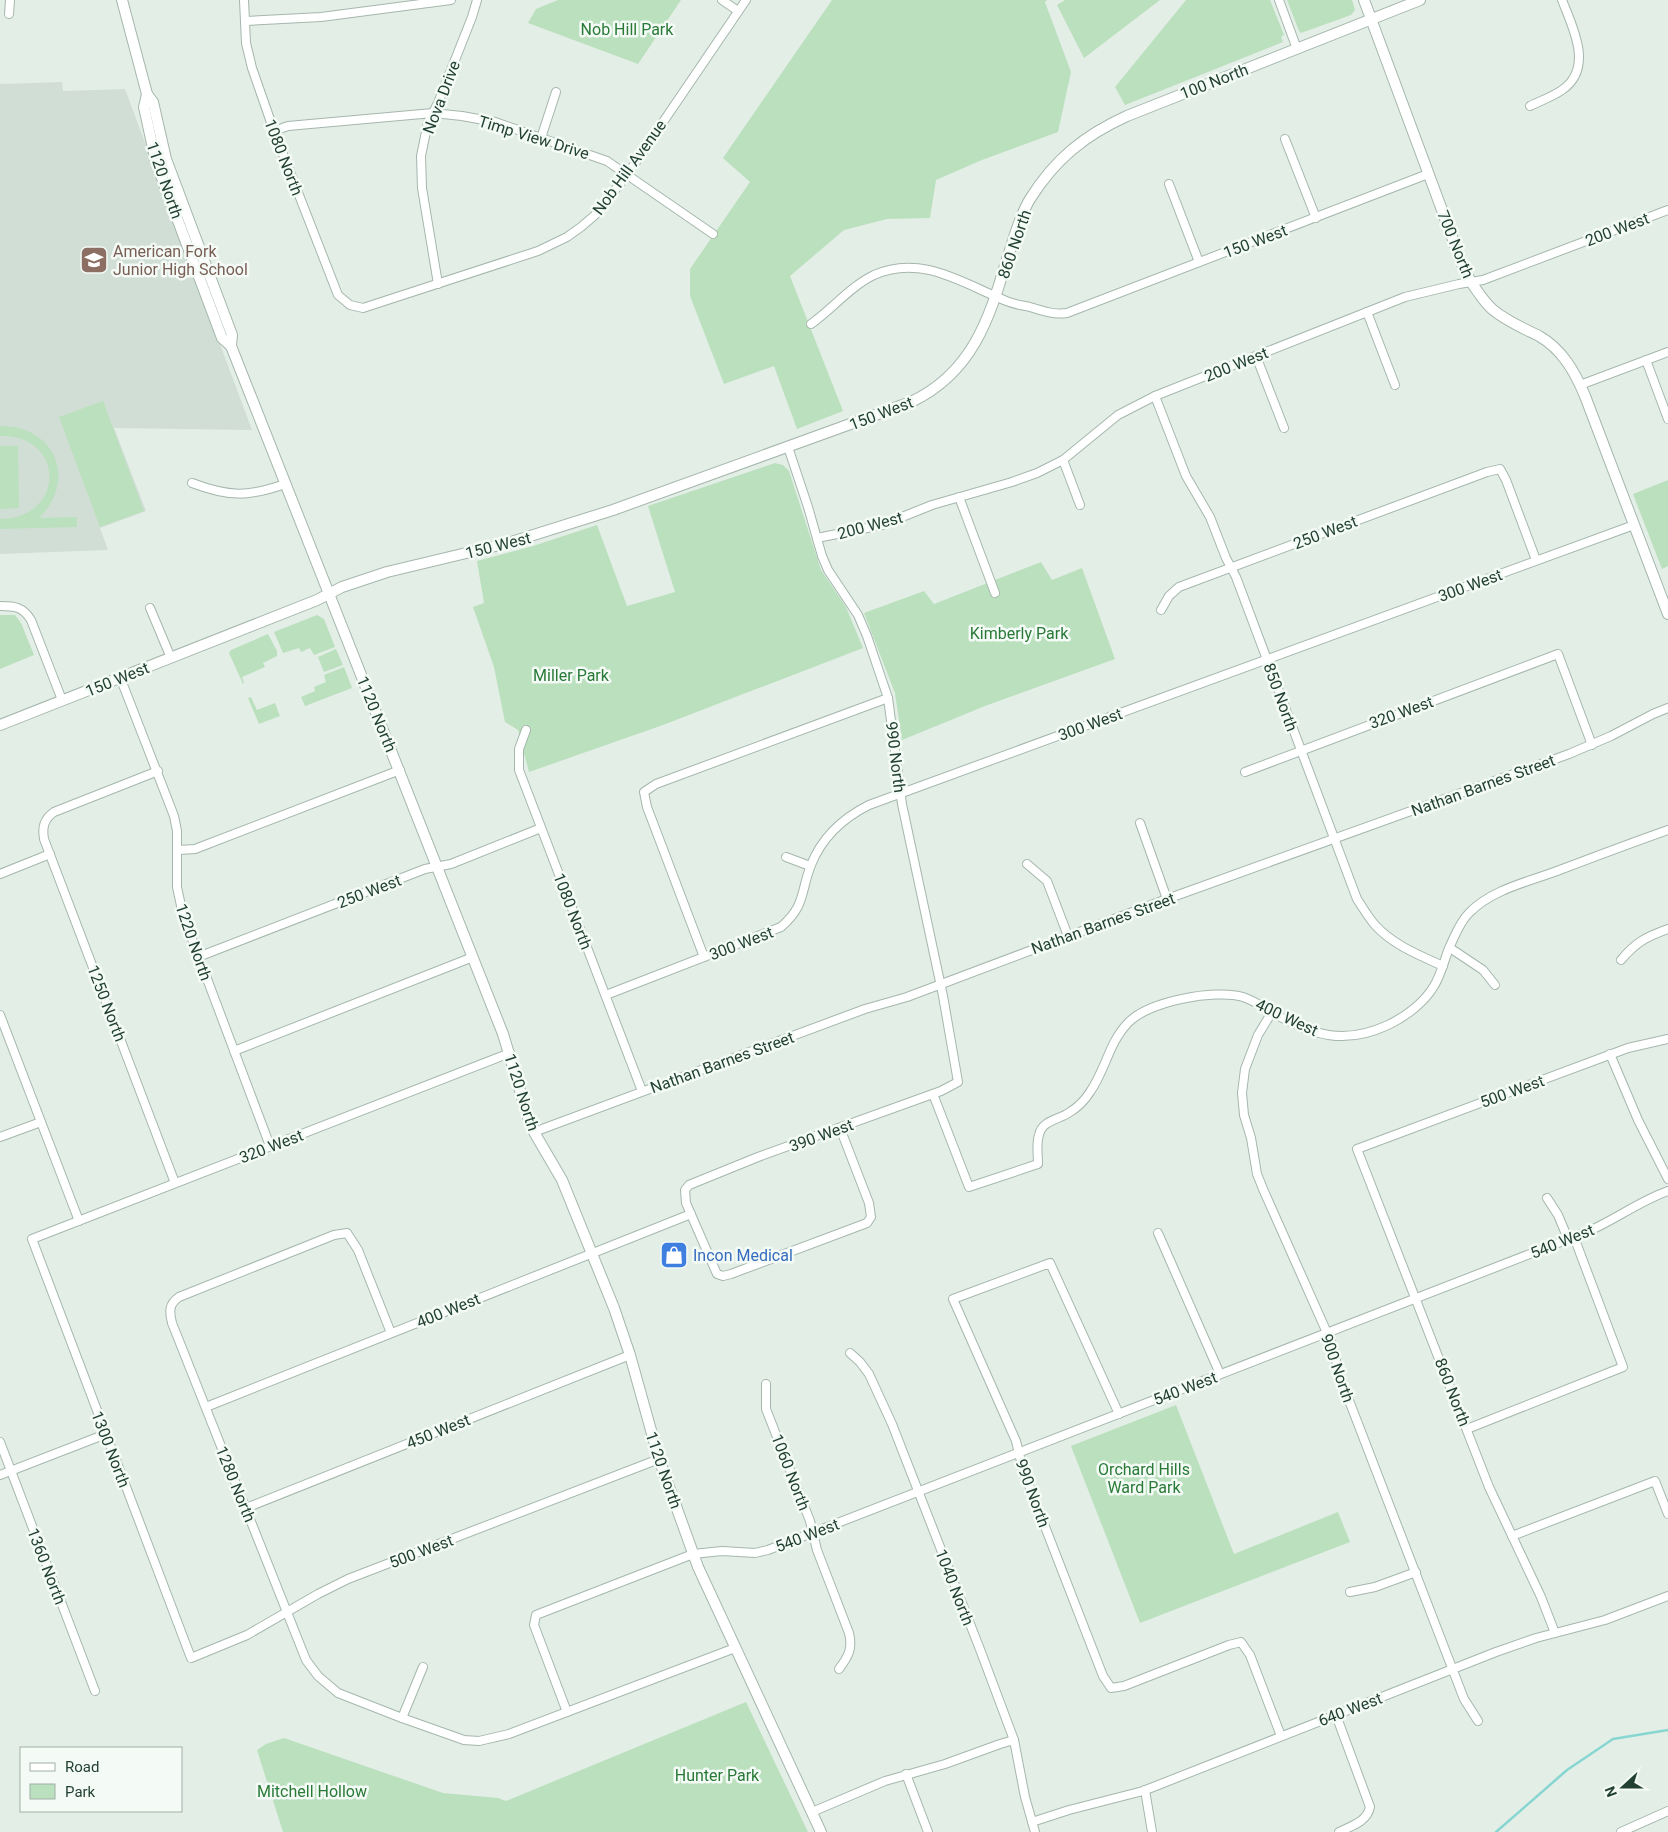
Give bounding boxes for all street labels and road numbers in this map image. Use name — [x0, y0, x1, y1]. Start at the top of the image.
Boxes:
street label: Nova Drive — [419, 58, 464, 136]
street label: 100 North — [1177, 60, 1251, 103]
street label: Timp View Drive — [476, 112, 592, 163]
street label: 1080 North — [260, 116, 307, 198]
street label: Nob Hill Avenue — [589, 116, 670, 219]
street label: 1120 North — [142, 139, 187, 221]
street label: 860 North — [994, 207, 1035, 281]
street label: 700 North — [1433, 208, 1478, 281]
street label: 200 West — [1583, 209, 1652, 250]
street label: 150 West — [1221, 221, 1290, 262]
street label: 200 West — [1202, 343, 1271, 386]
street label: 150 West — [847, 393, 916, 434]
street label: 200 West — [835, 508, 905, 543]
street label: 250 West — [1291, 512, 1360, 553]
street label: 150 West — [463, 528, 533, 563]
street label: 300 West — [1436, 565, 1505, 606]
street label: 150 West — [83, 658, 152, 701]
street label: 850 North — [1259, 660, 1302, 734]
street label: 1120 North — [353, 673, 400, 755]
street label: 320 West — [1367, 692, 1436, 733]
street label: 300 West — [1056, 704, 1125, 745]
street label: 990 North — [882, 720, 909, 794]
street label: Nathan Barnes Street — [1409, 751, 1558, 820]
street label: 1080 North — [549, 870, 596, 952]
street label: 250 West — [335, 871, 404, 912]
street label: Nathan Barnes Street — [1029, 889, 1178, 958]
street label: 1220 North — [171, 901, 216, 983]
street label: 300 West — [707, 923, 776, 964]
street label: 1250 North — [83, 962, 130, 1044]
street label: 400 West — [1252, 995, 1321, 1040]
street label: Nathan Barnes Street — [648, 1028, 797, 1097]
street label: 1120 North — [500, 1051, 543, 1133]
street label: 500 West — [1478, 1071, 1547, 1112]
street label: 390 West — [787, 1115, 856, 1156]
street label: 320 West — [237, 1126, 306, 1167]
street label: 540 West — [1528, 1220, 1597, 1263]
street label: 400 West — [414, 1289, 483, 1332]
street label: 900 North — [1317, 1331, 1358, 1405]
street label: 860 North — [1431, 1355, 1474, 1429]
street label: 540 West — [1151, 1368, 1220, 1409]
street label: 1300 North — [87, 1408, 134, 1490]
street label: 450 West — [404, 1410, 473, 1453]
street label: 1120 North — [641, 1429, 686, 1511]
street label: 1060 North — [767, 1431, 814, 1513]
street label: 1280 North — [212, 1443, 259, 1525]
street label: 990 North — [1011, 1456, 1054, 1530]
street label: 540 West — [773, 1515, 842, 1556]
street label: 1360 North — [23, 1525, 70, 1607]
street label: 500 West — [387, 1531, 456, 1572]
street label: 1040 North — [931, 1546, 978, 1628]
street label: 640 West — [1316, 1689, 1385, 1730]

